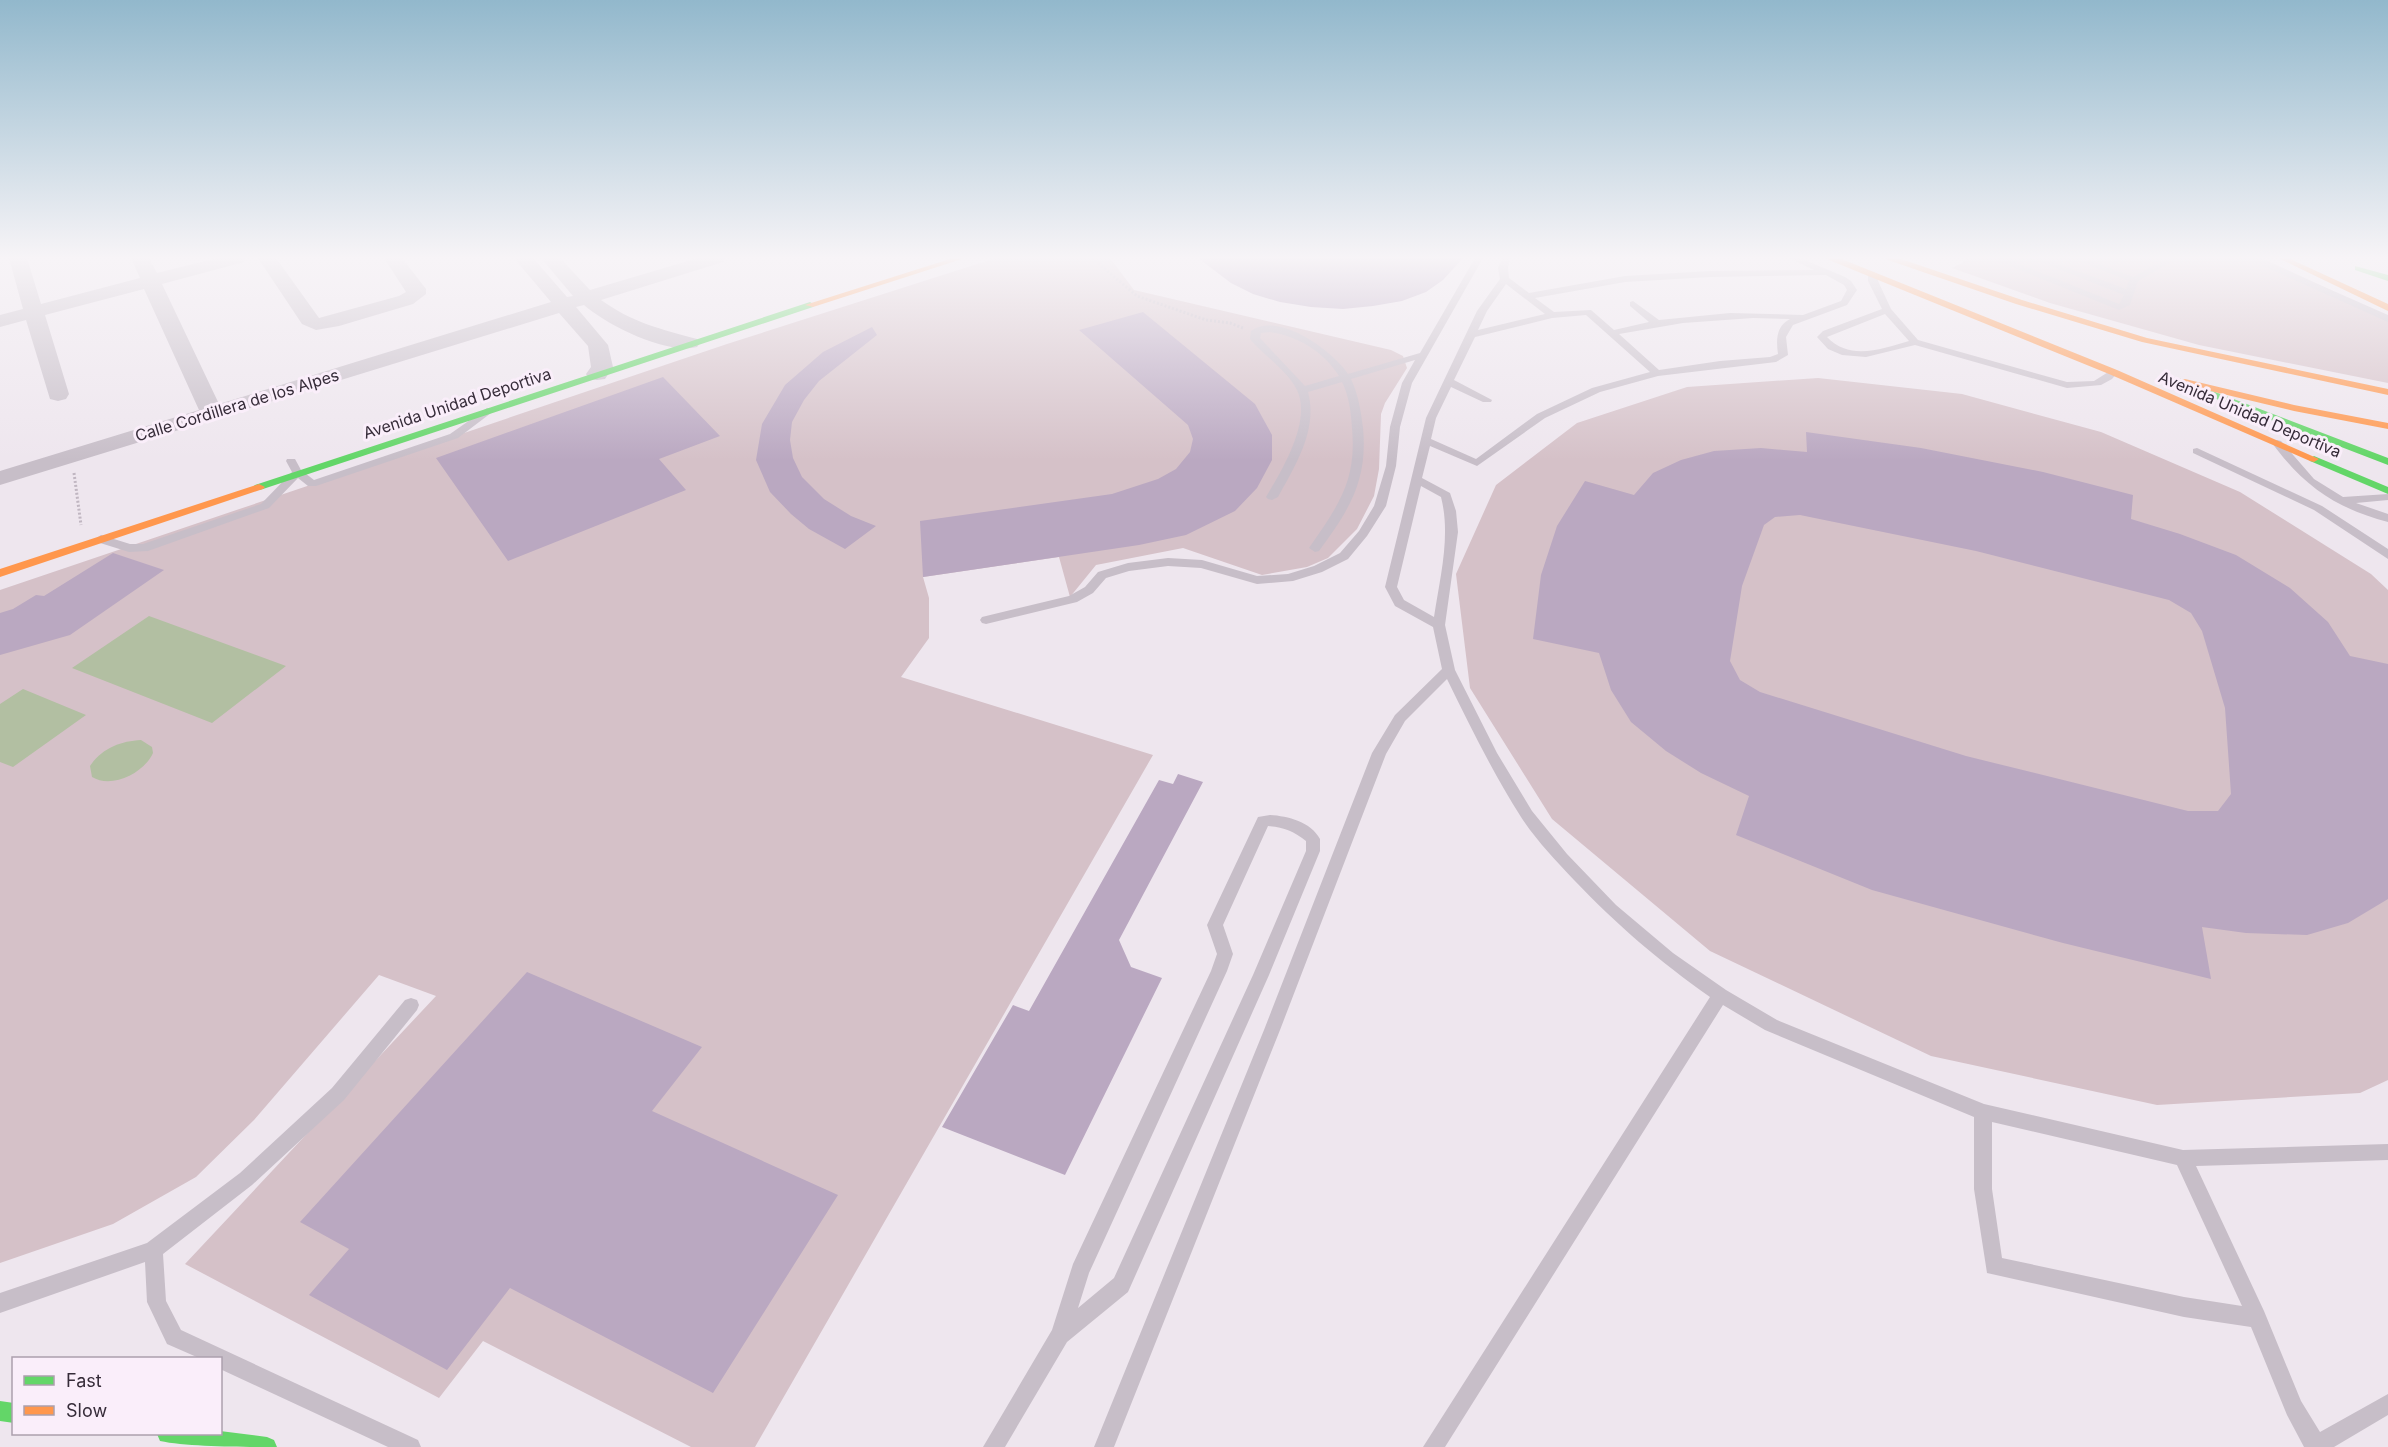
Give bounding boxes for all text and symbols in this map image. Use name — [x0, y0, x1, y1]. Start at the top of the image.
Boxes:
street label: Avenida Unidad Deportiva — [360, 363, 554, 443]
street label: Calle Cordillera de los Alpes — [133, 364, 341, 446]
street label: Avenida Unidad Deportiva — [2156, 366, 2344, 462]
legend — [12, 1357, 222, 1435]
text: Fast — [66, 1370, 102, 1391]
text: Slow — [66, 1400, 107, 1421]

